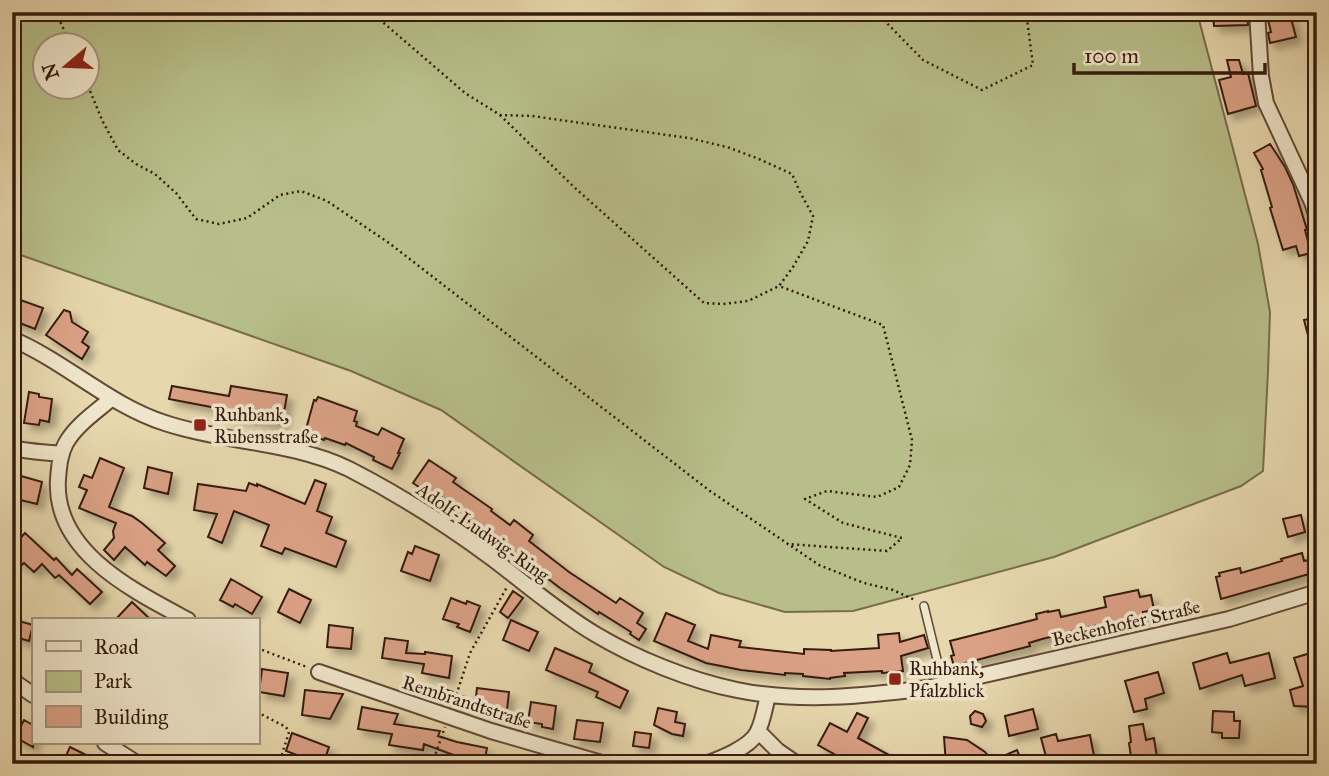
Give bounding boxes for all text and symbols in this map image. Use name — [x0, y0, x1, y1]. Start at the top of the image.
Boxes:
north arrow — [32, 32, 102, 102]
scale bar — [1074, 32, 1264, 76]
text: 100 m — [1084, 43, 1139, 69]
text: N — [37, 60, 64, 83]
place label: Ruhbank, Rubensstraße — [214, 403, 318, 448]
marker: Ruhbank, Rubensstraße — [192, 417, 208, 433]
street label: Adolf-Ludwig-Ring — [411, 477, 554, 587]
street label: Beckenhofer Straße — [1050, 595, 1202, 651]
legend — [32, 618, 259, 744]
text: Road — [94, 634, 139, 660]
place label: Ruhbank, Pfalzblick — [909, 657, 985, 702]
text: Park — [94, 668, 132, 694]
street label: Rembrandtstraße — [400, 670, 535, 734]
marker: Ruhbank, Pfalzblick — [887, 671, 903, 687]
text: Building — [94, 704, 168, 730]

